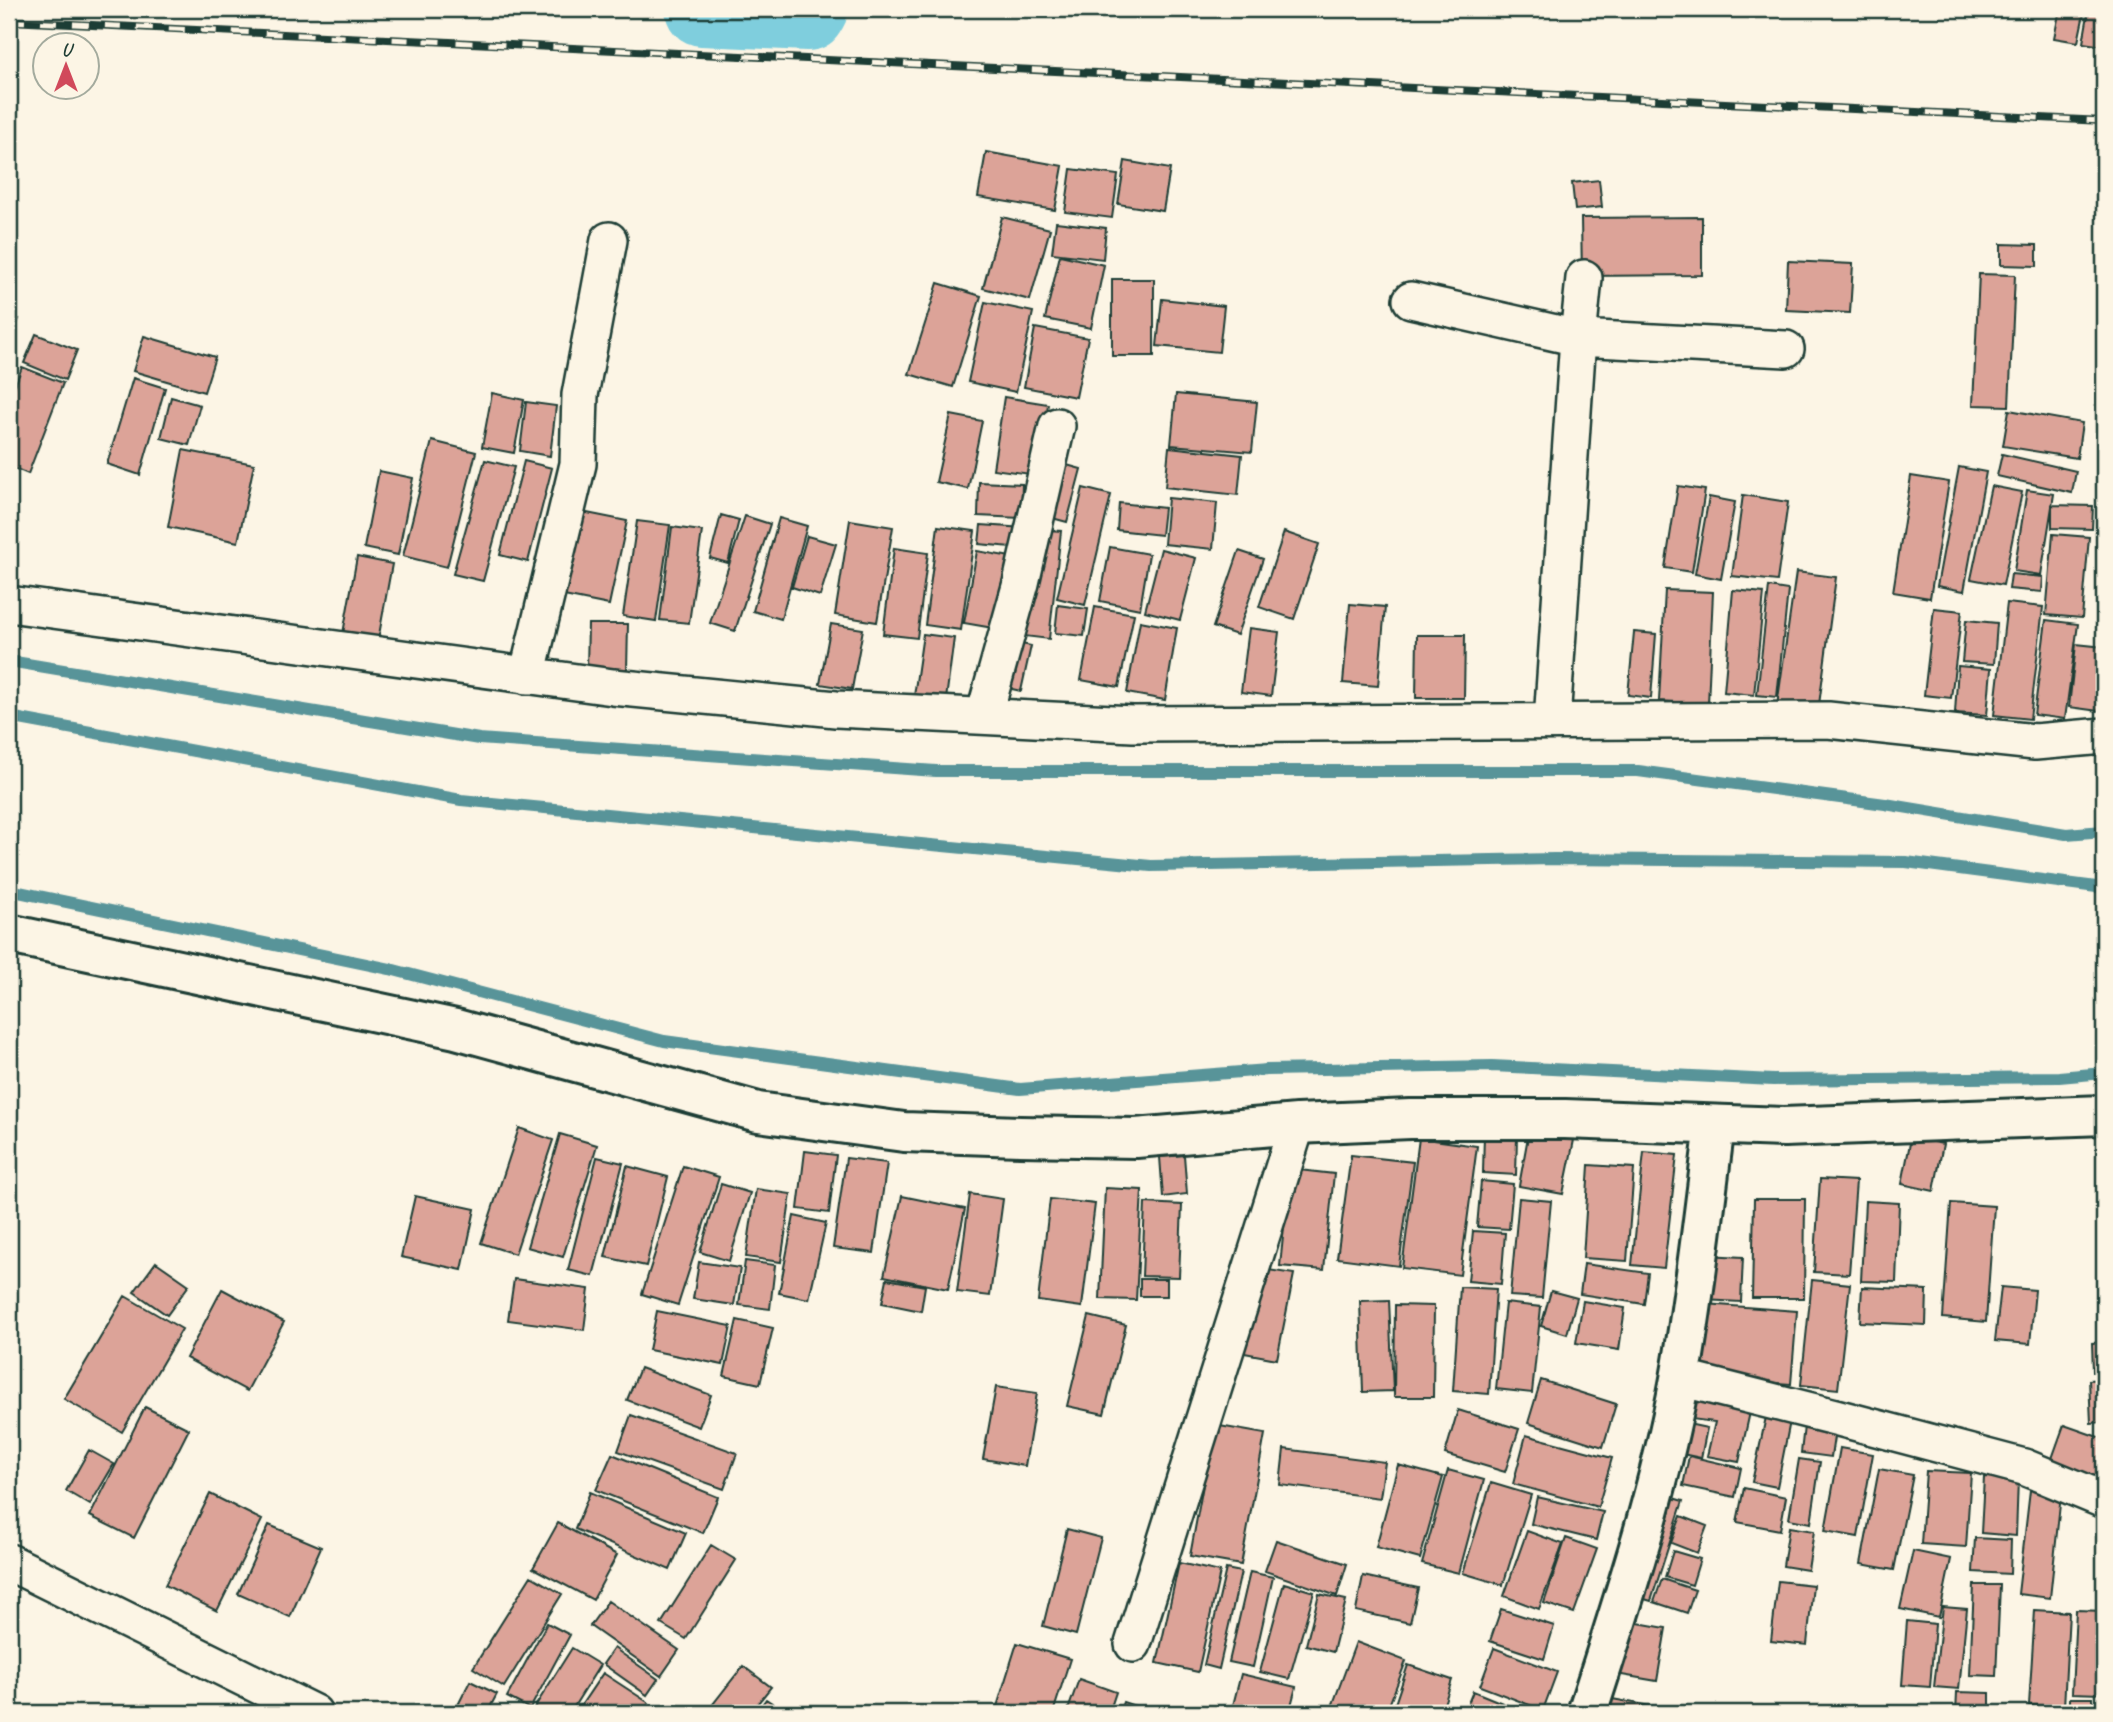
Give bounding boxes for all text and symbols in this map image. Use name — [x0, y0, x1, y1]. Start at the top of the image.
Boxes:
north arrow — [32, 32, 102, 102]
text: U — [61, 38, 74, 62]

